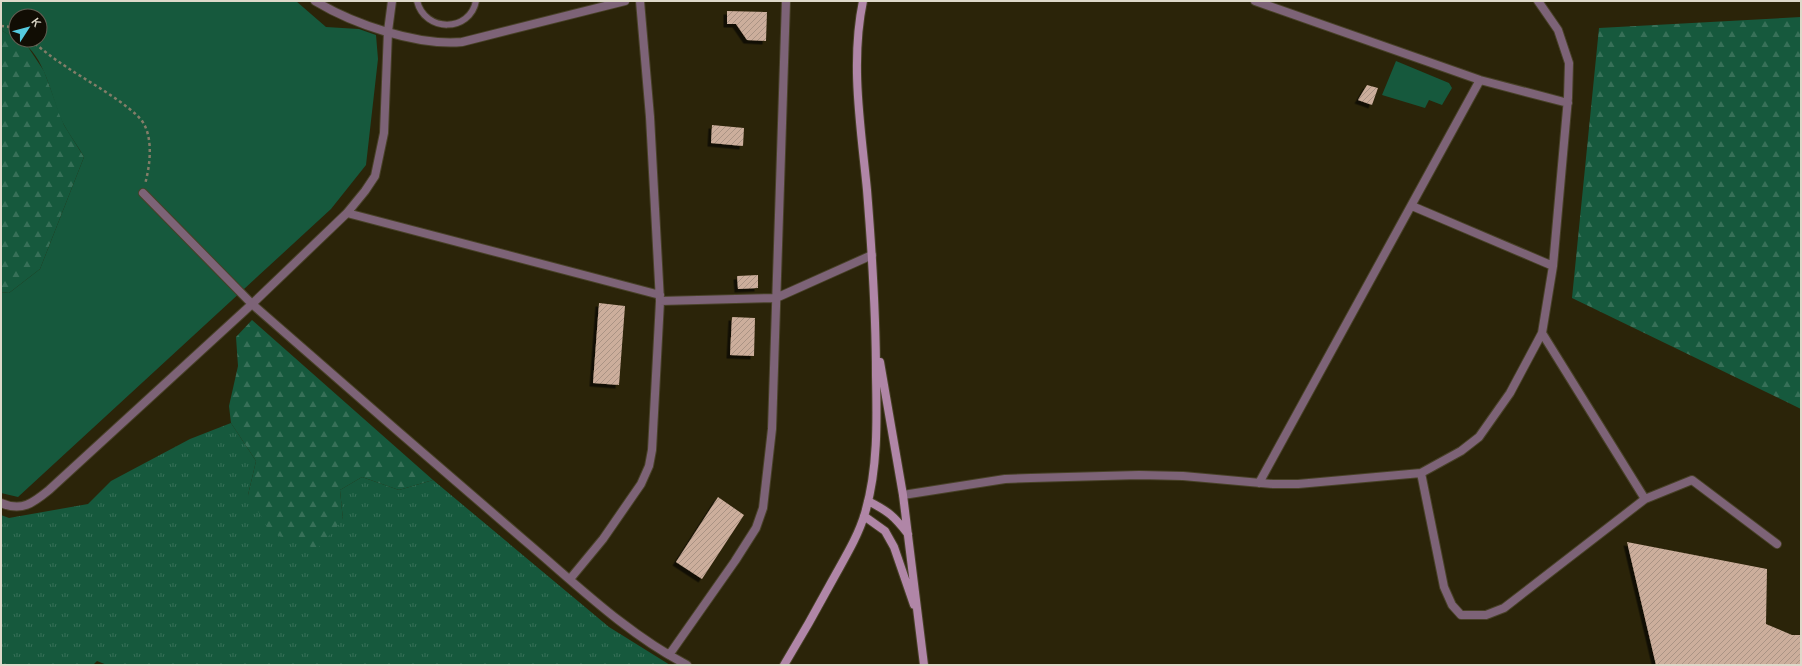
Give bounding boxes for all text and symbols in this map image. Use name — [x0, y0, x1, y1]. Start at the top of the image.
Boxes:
north arrow — [8, 8, 48, 48]
text: K — [29, 15, 44, 29]

